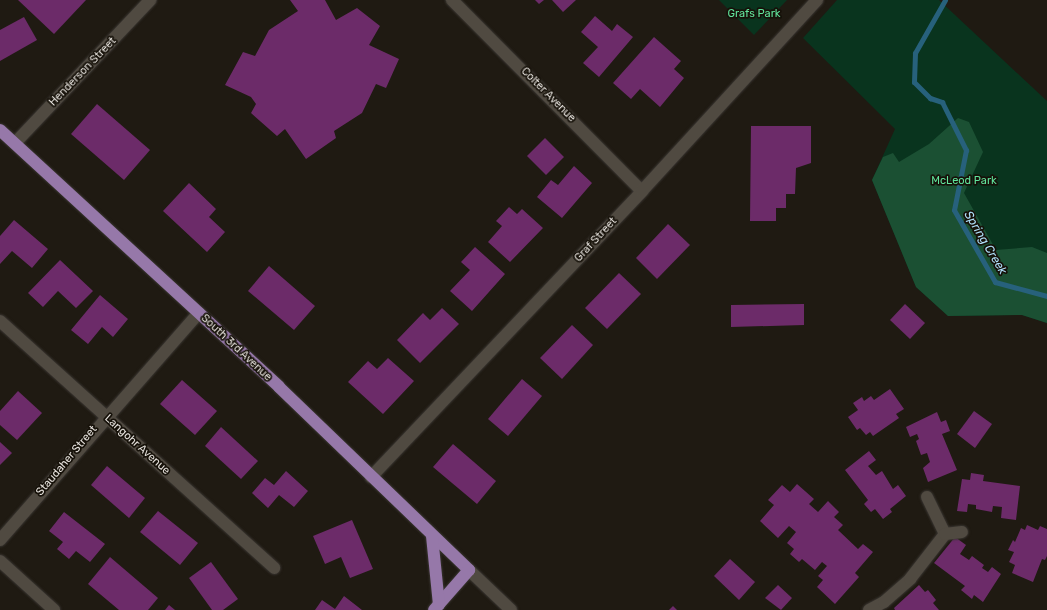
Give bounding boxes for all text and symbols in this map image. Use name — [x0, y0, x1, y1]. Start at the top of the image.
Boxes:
park label: Grafs Park — [727, 7, 781, 21]
street label: Henderson Street — [47, 35, 119, 109]
street label: Colter Avenue — [518, 65, 578, 125]
park label: McLeod Park — [931, 174, 997, 188]
water label: Spring Creek — [960, 209, 1010, 277]
street label: Graf Street — [572, 215, 620, 265]
street label: South 3rd Avenue — [198, 312, 274, 384]
street label: Langohr Avenue — [101, 412, 173, 478]
street label: Staudaher Street — [34, 423, 100, 499]

